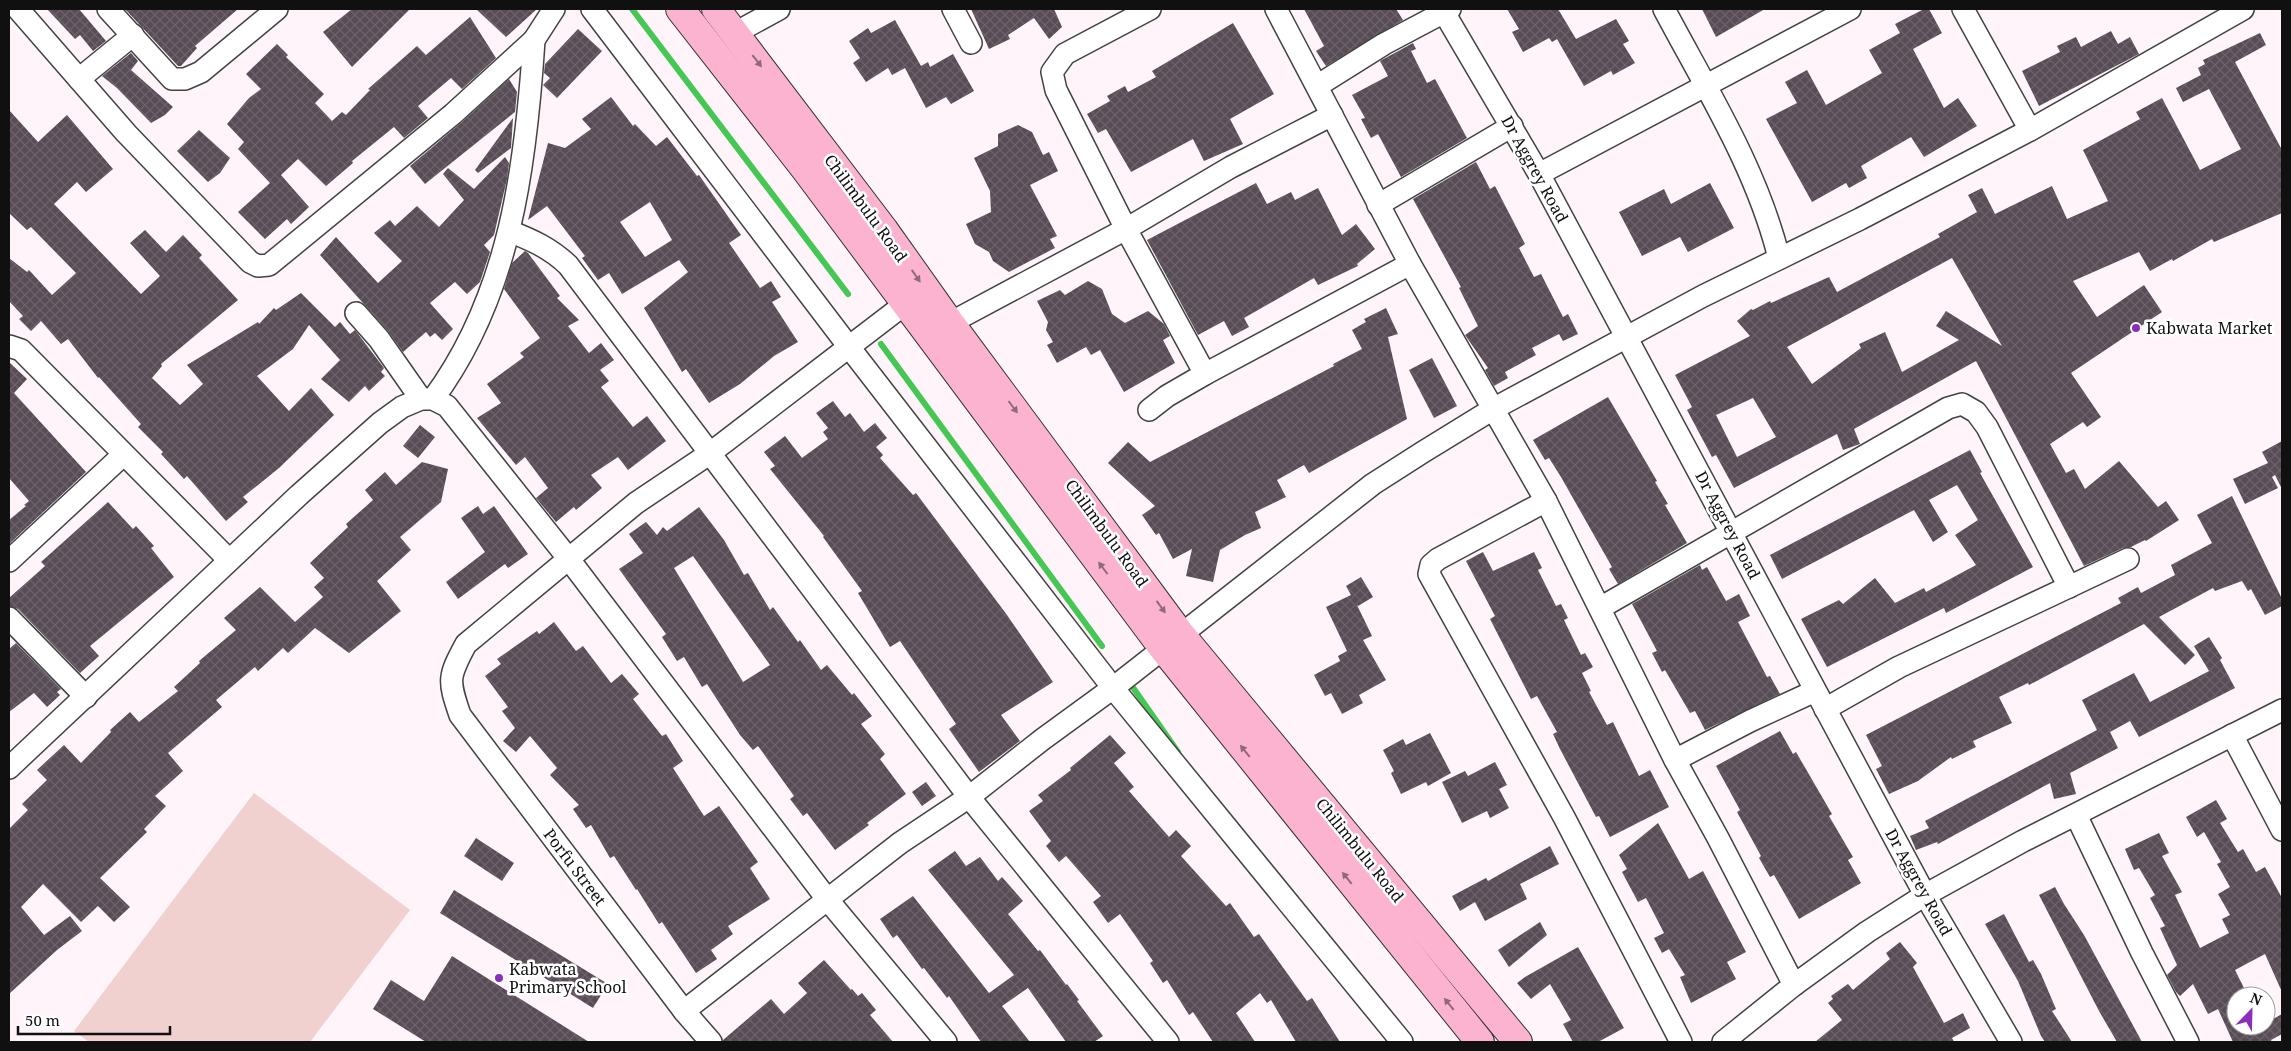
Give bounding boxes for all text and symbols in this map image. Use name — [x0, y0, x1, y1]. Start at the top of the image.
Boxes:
one-way arrow — [751, 54, 762, 67]
street label: Dr Aggrey Road — [1496, 111, 1574, 227]
street label: Chilimbulu Road — [819, 150, 913, 266]
one-way arrow — [911, 269, 921, 282]
place label: Kabwata Market — [2146, 317, 2273, 339]
marker: Kabwata Market — [2130, 322, 2142, 334]
one-way arrow — [1007, 400, 1018, 413]
street label: Dr Aggrey Road — [1690, 467, 1766, 583]
street label: Chilimbulu Road — [1060, 475, 1154, 591]
one-way arrow — [1097, 562, 1108, 575]
one-way arrow — [1156, 601, 1166, 614]
one-way arrow — [1240, 745, 1251, 758]
street label: Chilimbulu Road — [1311, 793, 1409, 907]
street label: Porfu Street — [539, 824, 611, 910]
street label: Dr Aggrey Road — [1880, 824, 1958, 940]
one-way arrow — [1342, 872, 1353, 885]
place label: Kabwata Primary School — [509, 958, 626, 998]
marker: Kabwata Primary School — [493, 972, 505, 984]
north arrow — [2226, 986, 2276, 1036]
text: N — [2247, 988, 2265, 1009]
one-way arrow — [1444, 998, 1455, 1011]
scale bar — [18, 1004, 170, 1036]
text: 50 m — [25, 1010, 60, 1030]

